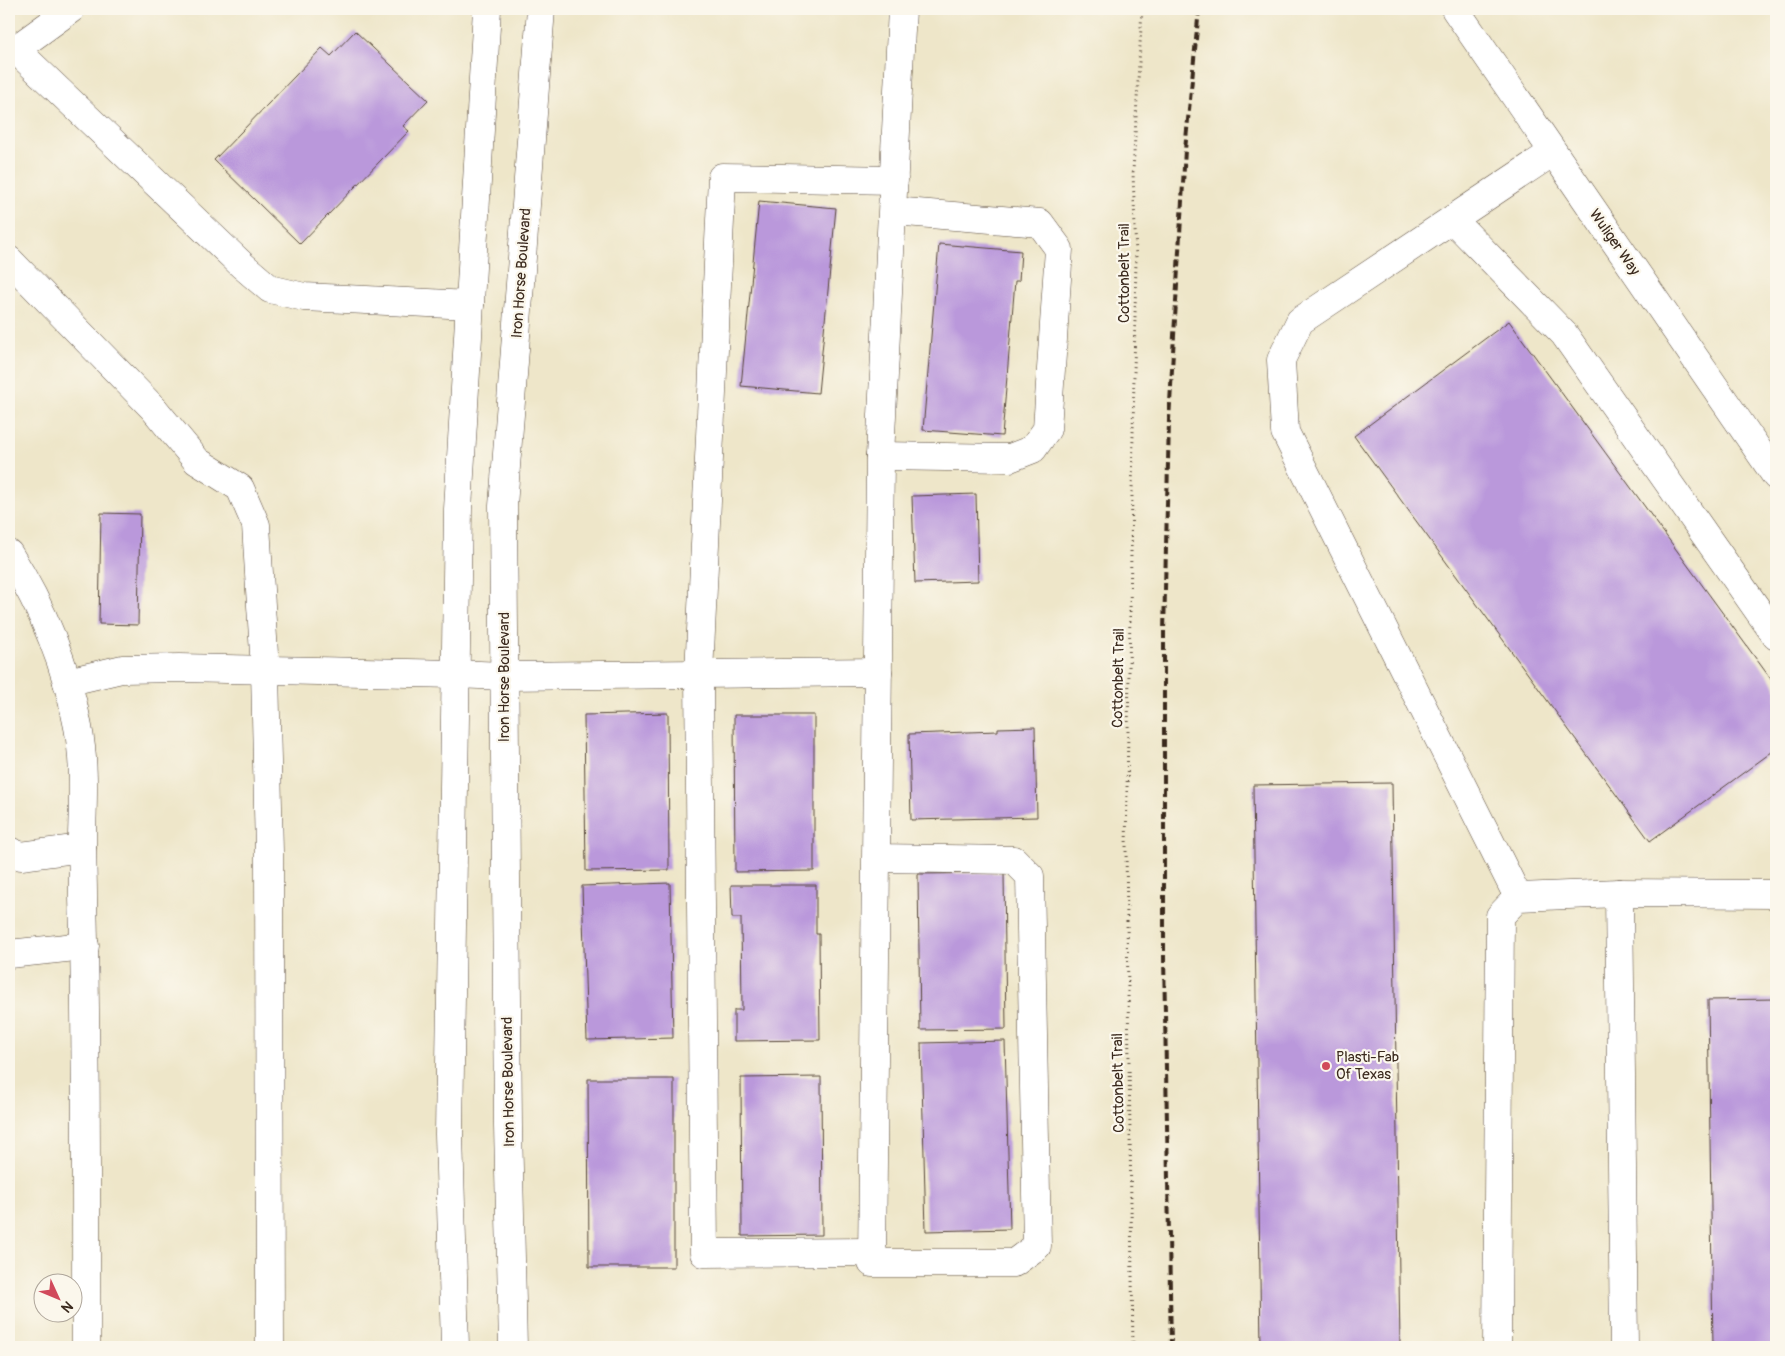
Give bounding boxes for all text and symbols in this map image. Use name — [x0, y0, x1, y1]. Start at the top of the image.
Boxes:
street label: Wuliger Way — [1585, 206, 1645, 279]
street label: Iron Horse Boulevard — [507, 207, 536, 339]
street label: Cottonbelt Trail — [1115, 223, 1134, 323]
street label: Iron Horse Boulevard — [495, 612, 514, 742]
street label: Cottonbelt Trail — [1108, 628, 1129, 728]
street label: Iron Horse Boulevard — [498, 1017, 519, 1147]
street label: Cottonbelt Trail — [1108, 1033, 1129, 1133]
place label: Plasti-Fab Of Texas — [1336, 1048, 1399, 1084]
marker: Plasti-Fab Of Texas — [1320, 1060, 1332, 1072]
north arrow — [32, 1274, 82, 1324]
text: N — [58, 1297, 76, 1316]

